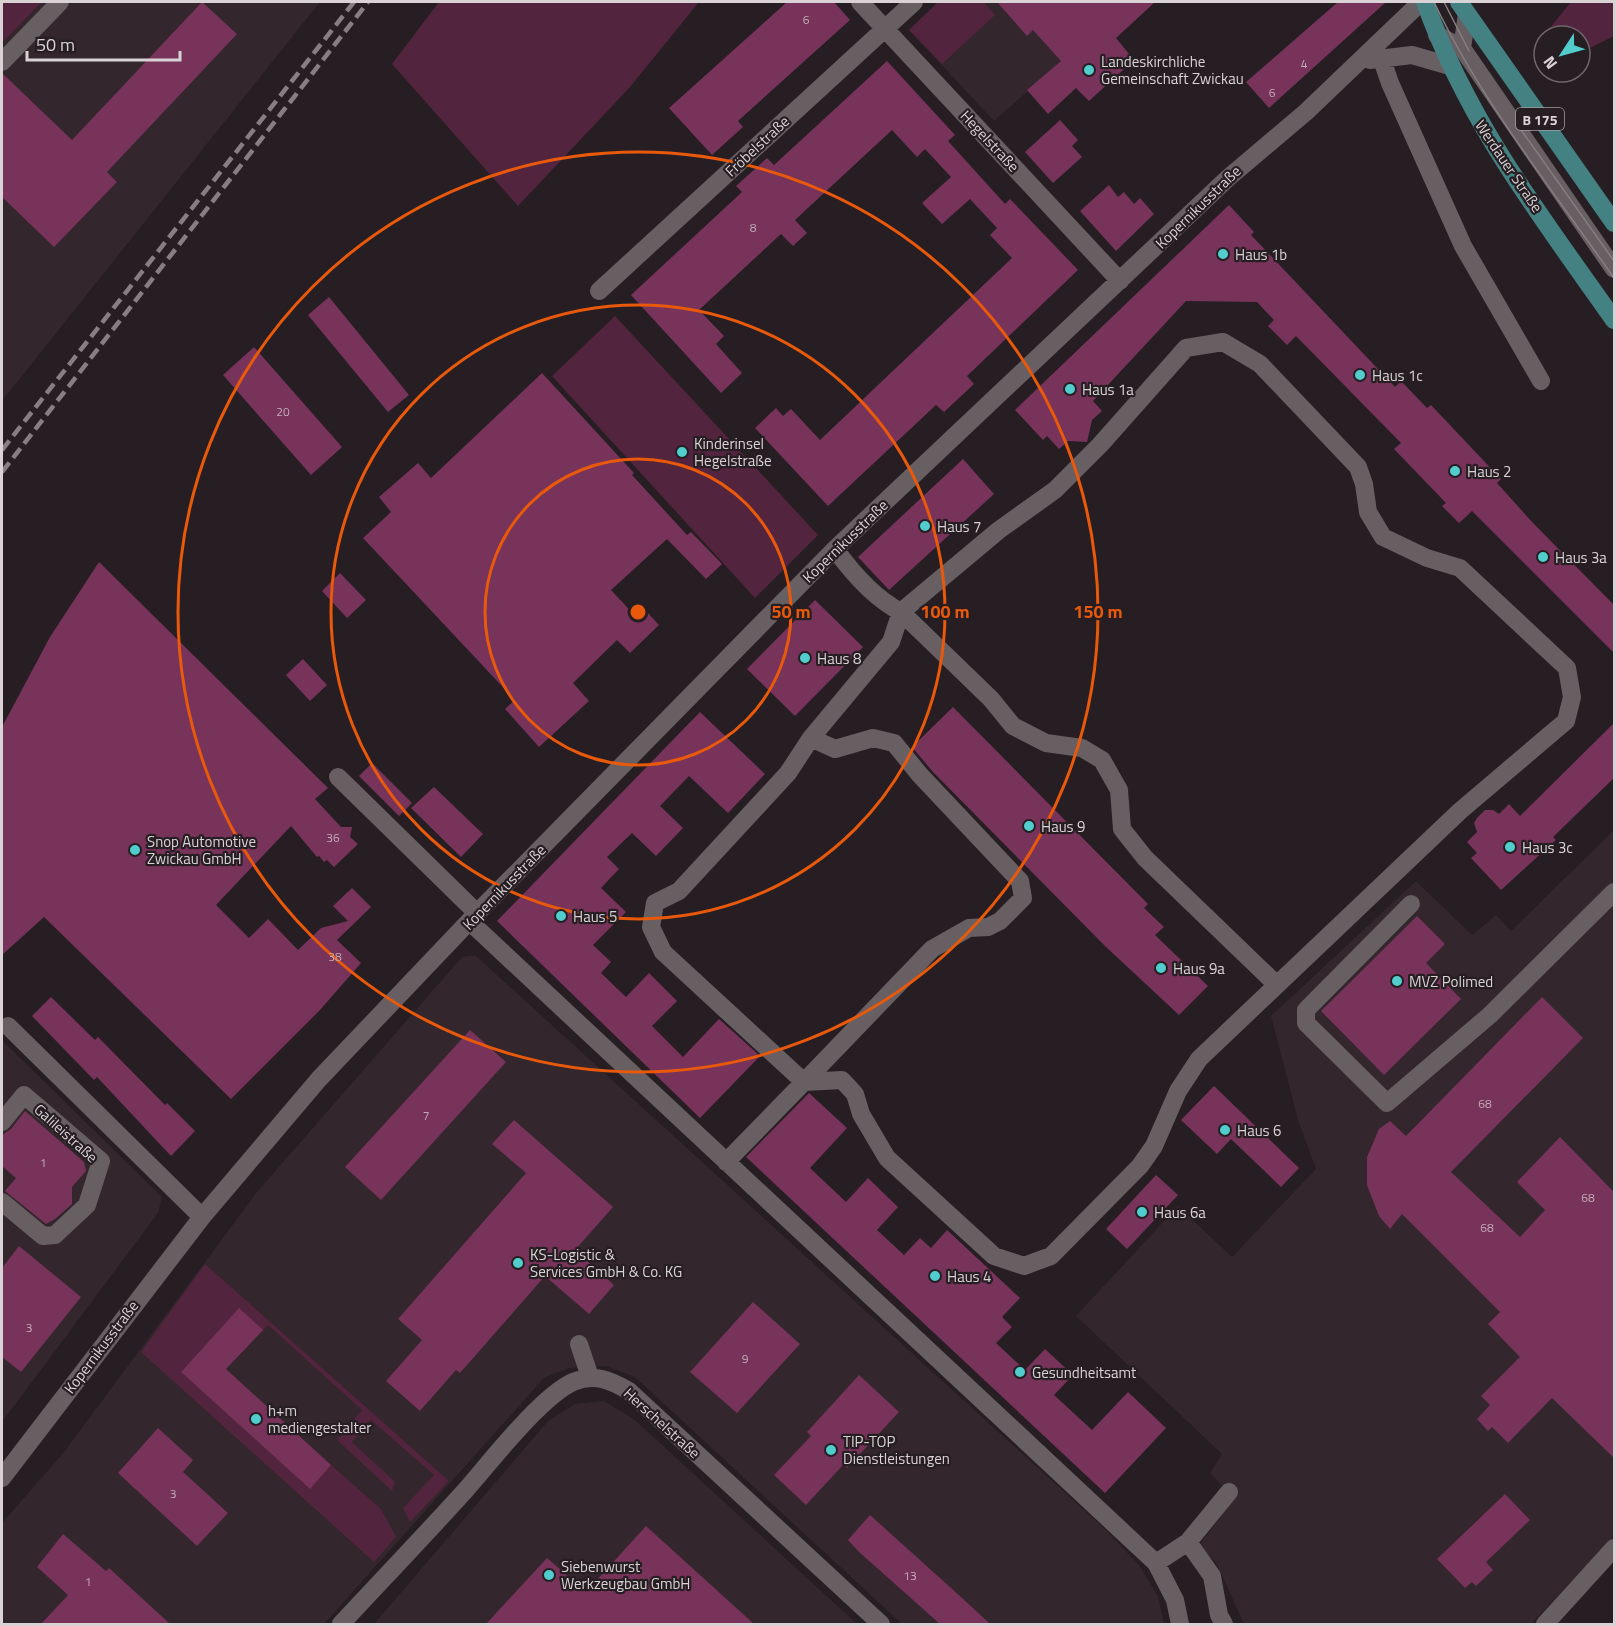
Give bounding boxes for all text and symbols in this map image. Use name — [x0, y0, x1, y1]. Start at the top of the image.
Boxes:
house number: 6 — [803, 10, 810, 29]
scale bar — [27, 24, 180, 62]
north arrow — [1532, 24, 1592, 84]
text: 50 m — [36, 31, 75, 58]
place label: Landeskirchliche Gemeinschaft Zwickau — [1101, 50, 1244, 90]
text: N — [1537, 51, 1563, 74]
house number: 4 — [1301, 54, 1308, 73]
marker: Landeskirchliche Gemeinschaft Zwickau — [1082, 63, 1096, 77]
house number: 6 — [1269, 83, 1276, 102]
street label: Hegelstraße — [955, 105, 1025, 177]
road number: B 175 — [1516, 108, 1564, 130]
street label: Fröbelstraße — [720, 110, 794, 182]
street label: Werdauer Straße — [1469, 115, 1549, 217]
street label: Kopernikusstraße — [1150, 160, 1246, 254]
house number: 8 — [750, 218, 757, 237]
place label: Haus 1b — [1235, 243, 1287, 266]
marker: Haus 1b — [1216, 247, 1230, 261]
place label: Haus 1c — [1372, 364, 1423, 387]
marker: Haus 1c — [1353, 368, 1367, 382]
place label: Haus 1a — [1082, 378, 1134, 401]
marker: Haus 1a — [1063, 382, 1077, 396]
house number: 20 — [276, 402, 290, 421]
place label: Kinderinsel Hegelstraße — [694, 432, 772, 472]
marker: Kinderinsel Hegelstraße — [675, 445, 689, 459]
place label: Haus 2 — [1467, 460, 1511, 483]
marker: Haus 2 — [1448, 464, 1462, 478]
street label: Kopernikusstraße — [797, 494, 893, 588]
place label: Haus 7 — [937, 515, 981, 538]
marker: Haus 7 — [918, 519, 932, 533]
place label: Haus 3a — [1555, 546, 1607, 569]
marker: Haus 3a — [1536, 550, 1550, 564]
text: 50 m — [771, 598, 811, 625]
text: 100 m — [920, 598, 970, 625]
text: 150 m — [1073, 598, 1123, 625]
centre of rings — [628, 602, 648, 622]
place label: Haus 8 — [817, 647, 861, 670]
marker: Haus 8 — [798, 651, 812, 665]
place label: Haus 9 — [1041, 815, 1085, 838]
marker: Haus 9 — [1022, 819, 1036, 833]
house number: 36 — [326, 828, 340, 847]
place label: Snop Automotive Zwickau GmbH — [147, 830, 256, 870]
place label: Haus 3c — [1522, 836, 1573, 859]
street label: Kopernikusstraße — [457, 839, 551, 935]
marker: Haus 3c — [1503, 840, 1517, 854]
marker: Snop Automotive Zwickau GmbH — [128, 843, 142, 857]
place label: Haus 5 — [573, 905, 617, 928]
marker: Haus 5 — [554, 909, 568, 923]
house number: 38 — [328, 947, 342, 966]
place label: Haus 9a — [1173, 957, 1225, 980]
marker: Haus 9a — [1154, 961, 1168, 975]
place label: MVZ Polimed — [1409, 970, 1493, 993]
marker: MVZ Polimed — [1390, 974, 1404, 988]
house number: 68 — [1478, 1094, 1492, 1113]
street label: Galileistraße — [29, 1098, 103, 1168]
house number: 7 — [423, 1106, 429, 1125]
place label: Haus 6 — [1237, 1119, 1281, 1142]
marker: Haus 6 — [1218, 1123, 1232, 1137]
house number: 1 — [40, 1153, 46, 1172]
house number: 68 — [1581, 1188, 1595, 1207]
place label: Haus 6a — [1154, 1201, 1206, 1224]
marker: Haus 6a — [1135, 1205, 1149, 1219]
house number: 68 — [1480, 1218, 1494, 1237]
place label: KS-Logistic & Services GmbH & Co. KG — [530, 1243, 682, 1283]
marker: KS-Logistic & Services GmbH & Co. KG — [511, 1256, 525, 1270]
place label: Haus 4 — [947, 1265, 991, 1288]
marker: Haus 4 — [928, 1269, 942, 1283]
street label: Kopernikusstraße — [58, 1296, 144, 1398]
house number: 3 — [26, 1318, 32, 1337]
house number: 9 — [742, 1349, 749, 1368]
place label: Gesundheitsamt — [1032, 1361, 1137, 1384]
marker: Gesundheitsamt — [1013, 1365, 1027, 1379]
street label: Herschelstraße — [618, 1382, 706, 1464]
place label: h+m mediengestalter — [268, 1399, 372, 1439]
marker: h+m mediengestalter — [249, 1412, 263, 1426]
place label: TIP-TOP Dienstleistungen — [843, 1430, 950, 1470]
marker: TIP-TOP Dienstleistungen — [824, 1443, 838, 1457]
house number: 3 — [170, 1484, 176, 1503]
place label: Siebenwurst Werkzeugbau GmbH — [561, 1555, 690, 1595]
house number: 13 — [903, 1566, 917, 1585]
marker: Siebenwurst Werkzeugbau GmbH — [542, 1568, 556, 1582]
house number: 1 — [85, 1572, 91, 1591]

